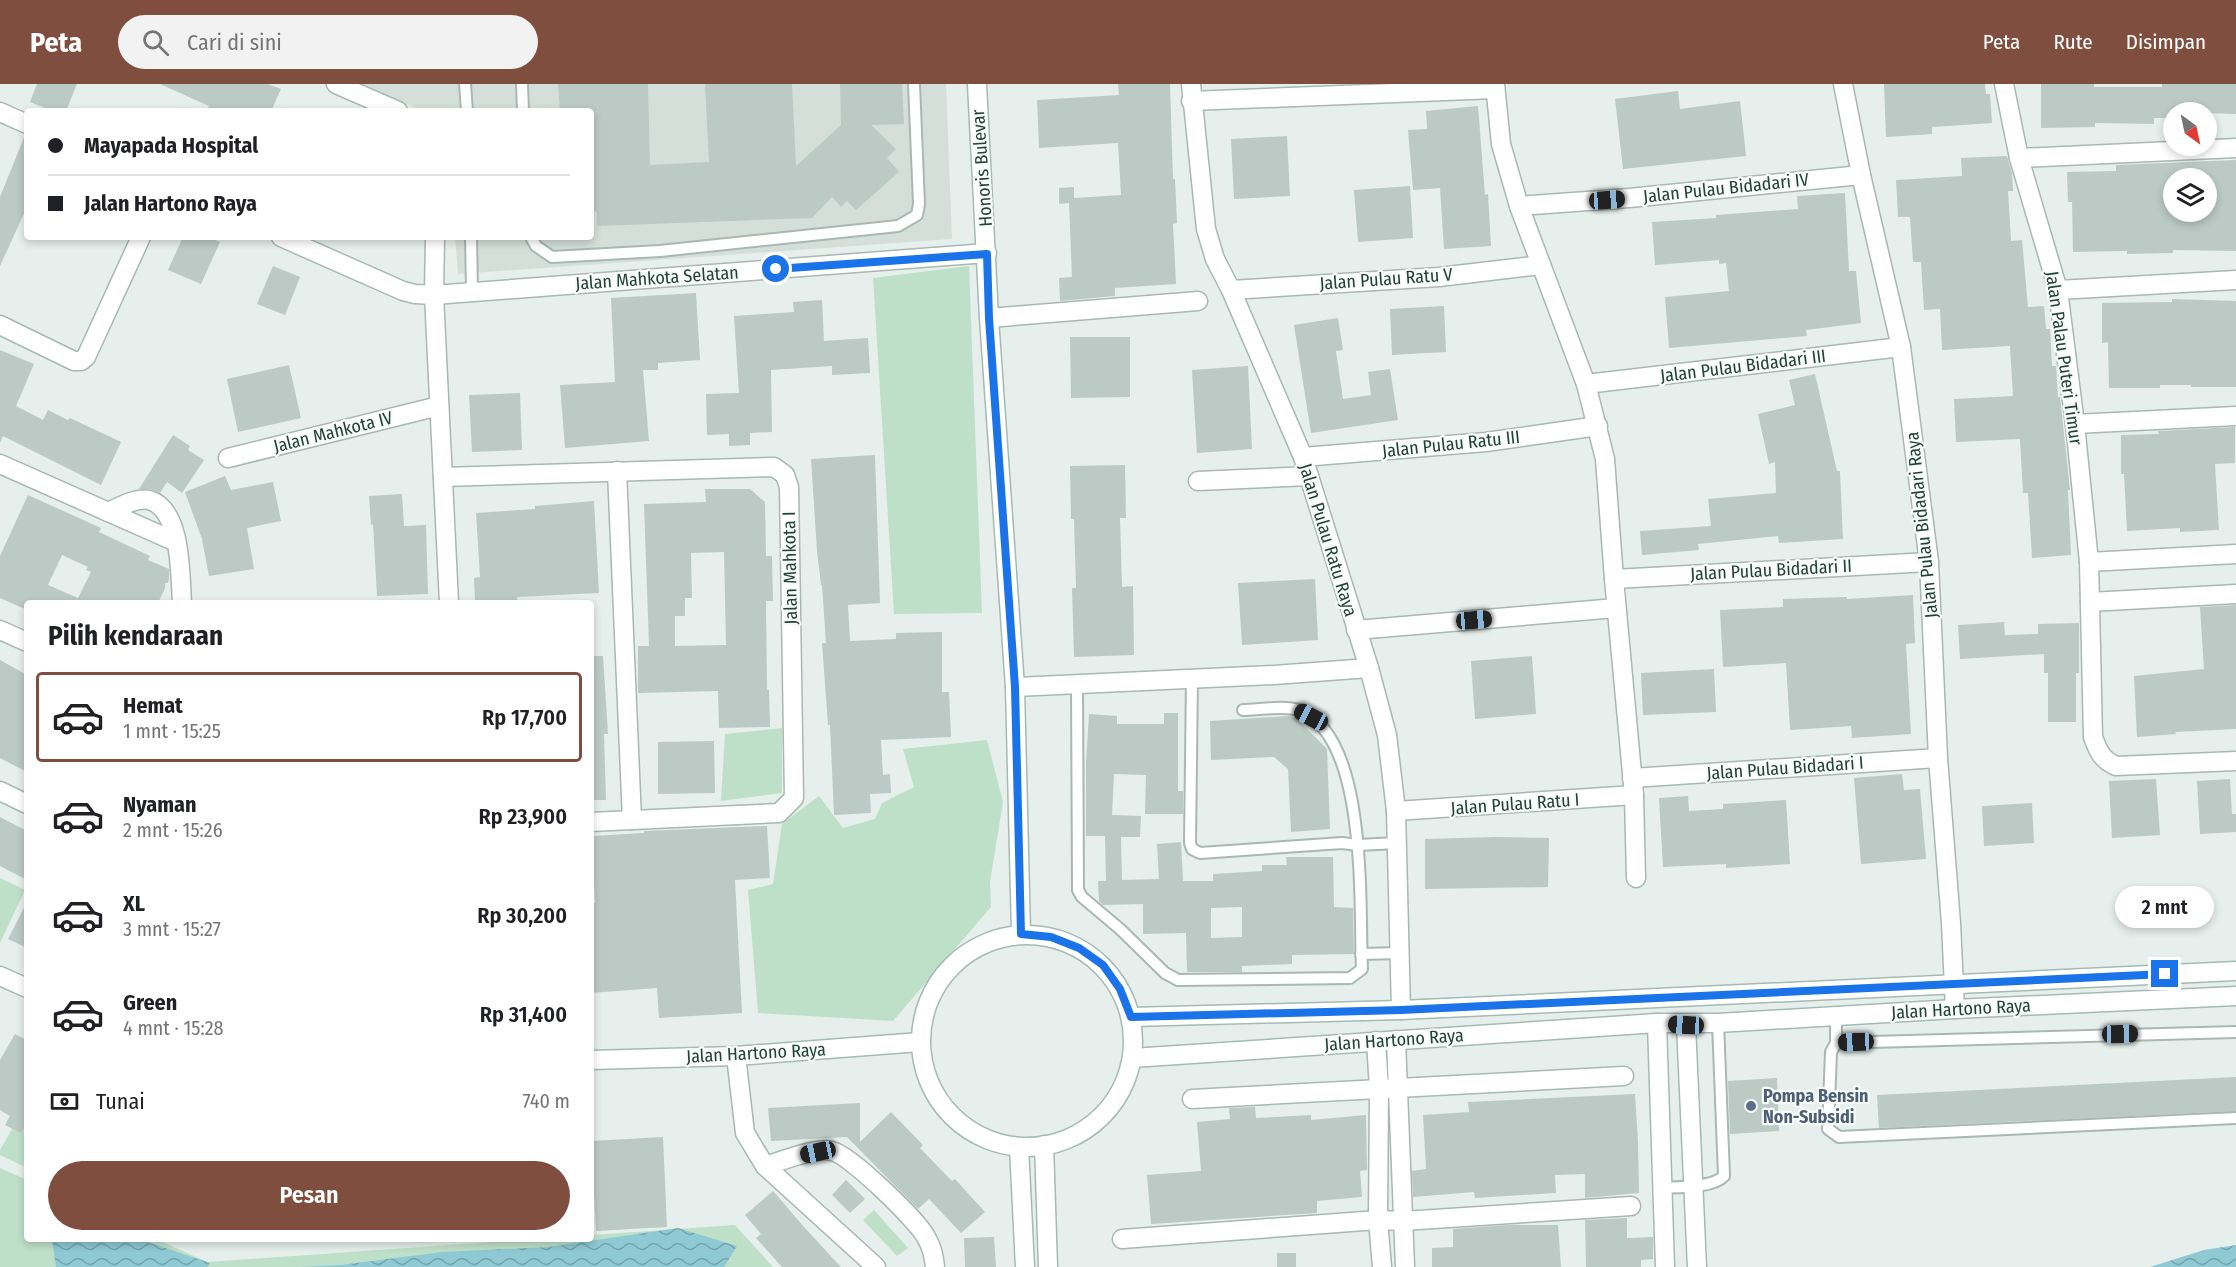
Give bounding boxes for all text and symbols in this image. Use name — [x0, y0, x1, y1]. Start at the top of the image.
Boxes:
search box — [118, 15, 538, 69]
text: Peta — [30, 26, 82, 59]
icon: search — [139, 26, 172, 59]
text: Cari di sini — [187, 29, 282, 56]
text: Peta — [1983, 29, 2020, 55]
text: Rute — [2053, 29, 2093, 55]
text: Disimpan — [2126, 29, 2206, 55]
north arrow — [2163, 102, 2217, 156]
map controls — [2163, 102, 2217, 222]
street label: Honoris Bulevar — [967, 108, 997, 227]
text: Mayapada Hospital — [84, 132, 258, 159]
street label: Jalan Pulau Bidadari IV — [1642, 168, 1811, 208]
button: layers — [2163, 168, 2217, 222]
text: Jalan Hartono Raya — [84, 190, 257, 217]
car — [1588, 190, 1626, 210]
route start — [762, 255, 789, 282]
street label: Jalan Mahkota Selatan — [575, 261, 739, 295]
street label: Jalan Pulau Ratu V — [1319, 263, 1454, 295]
street label: Jalan Palau Puteri Timur — [2041, 270, 2087, 447]
street label: Jalan Pulau Bidadari III — [1659, 345, 1827, 387]
street label: Jalan Mahkota IV — [271, 406, 396, 457]
street label: Jalan Pulau Ratu III — [1381, 426, 1521, 462]
street label: Jalan Pulau Bidadari Raya — [1901, 430, 1943, 619]
street label: Jalan Pulau Ratu Raya — [1294, 461, 1362, 619]
street label: Jalan Mahkota I — [778, 511, 802, 625]
street label: Jalan Pulau Bidadari II — [1689, 555, 1853, 585]
car — [1455, 609, 1493, 631]
text: Pilih kendaraan — [48, 620, 223, 652]
icon: car — [51, 690, 105, 744]
text: Hemat — [123, 692, 183, 719]
car — [1291, 701, 1331, 733]
text: Rp 17,700 — [482, 704, 567, 731]
text: 1 mnt · 15:25 — [123, 719, 221, 743]
street label: Jalan Pulau Bidadari I — [1706, 752, 1864, 784]
icon: car — [51, 789, 105, 843]
street label: Jalan Pulau Ratu I — [1450, 789, 1580, 819]
text: Nyaman — [123, 791, 196, 818]
text: Rp 23,900 — [478, 803, 567, 830]
text: 2 mnt · 15:26 — [123, 818, 223, 842]
callout: 2 mnt — [2116, 887, 2214, 929]
icon: car — [51, 888, 105, 942]
text: XL — [123, 890, 145, 917]
text: 2 mnt — [2141, 895, 2188, 919]
text: Rp 30,200 — [477, 902, 567, 929]
text: 3 mnt · 15:27 — [123, 917, 221, 941]
route end — [2151, 960, 2178, 987]
icon: car — [51, 987, 105, 1041]
text: Green — [123, 989, 177, 1016]
street label: Jalan Hartono Raya — [1891, 994, 2032, 1024]
text: Rp 31,400 — [480, 1001, 567, 1028]
car — [1668, 1015, 1704, 1035]
text: 4 mnt · 15:28 — [123, 1016, 224, 1040]
street label: Jalan Hartono Raya — [1323, 1024, 1465, 1056]
car — [2102, 1025, 2138, 1043]
car — [1838, 1032, 1874, 1052]
street label: Jalan Hartono Raya — [686, 1038, 827, 1068]
icon: cash — [48, 1085, 81, 1118]
place label: Pompa Bensin Non-Subsidi — [1763, 1085, 1869, 1128]
text: Tunai — [96, 1088, 145, 1115]
text: 740 m — [522, 1089, 570, 1113]
marker: Pompa Bensin Non-Subsidi — [1744, 1099, 1758, 1113]
car — [799, 1139, 837, 1165]
button: Pesan — [48, 1161, 570, 1230]

